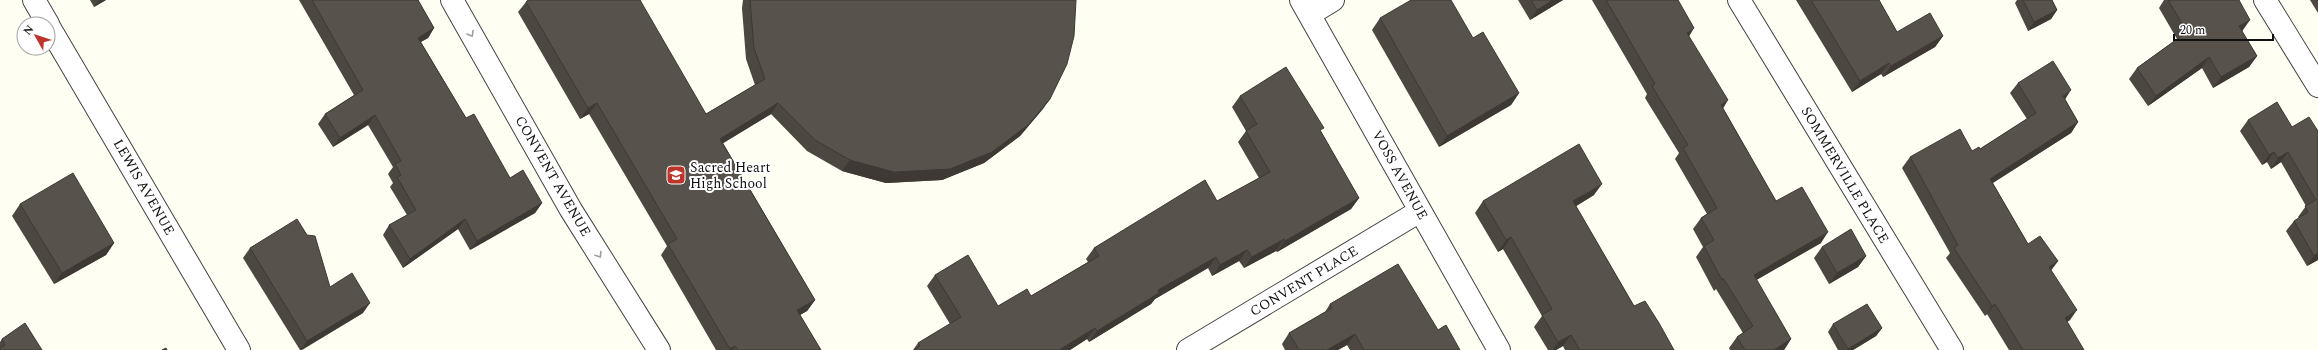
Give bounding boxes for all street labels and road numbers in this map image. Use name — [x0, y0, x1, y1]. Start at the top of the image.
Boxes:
street label: SOMMERVILLE PLACE — [1796, 103, 1894, 247]
street label: CONVENT AVENUE — [510, 112, 596, 240]
street label: VOSS AVENUE — [1367, 126, 1433, 224]
street label: LEWIS AVENUE — [108, 135, 180, 239]
street label: CONVENT PLACE — [1246, 240, 1362, 322]

